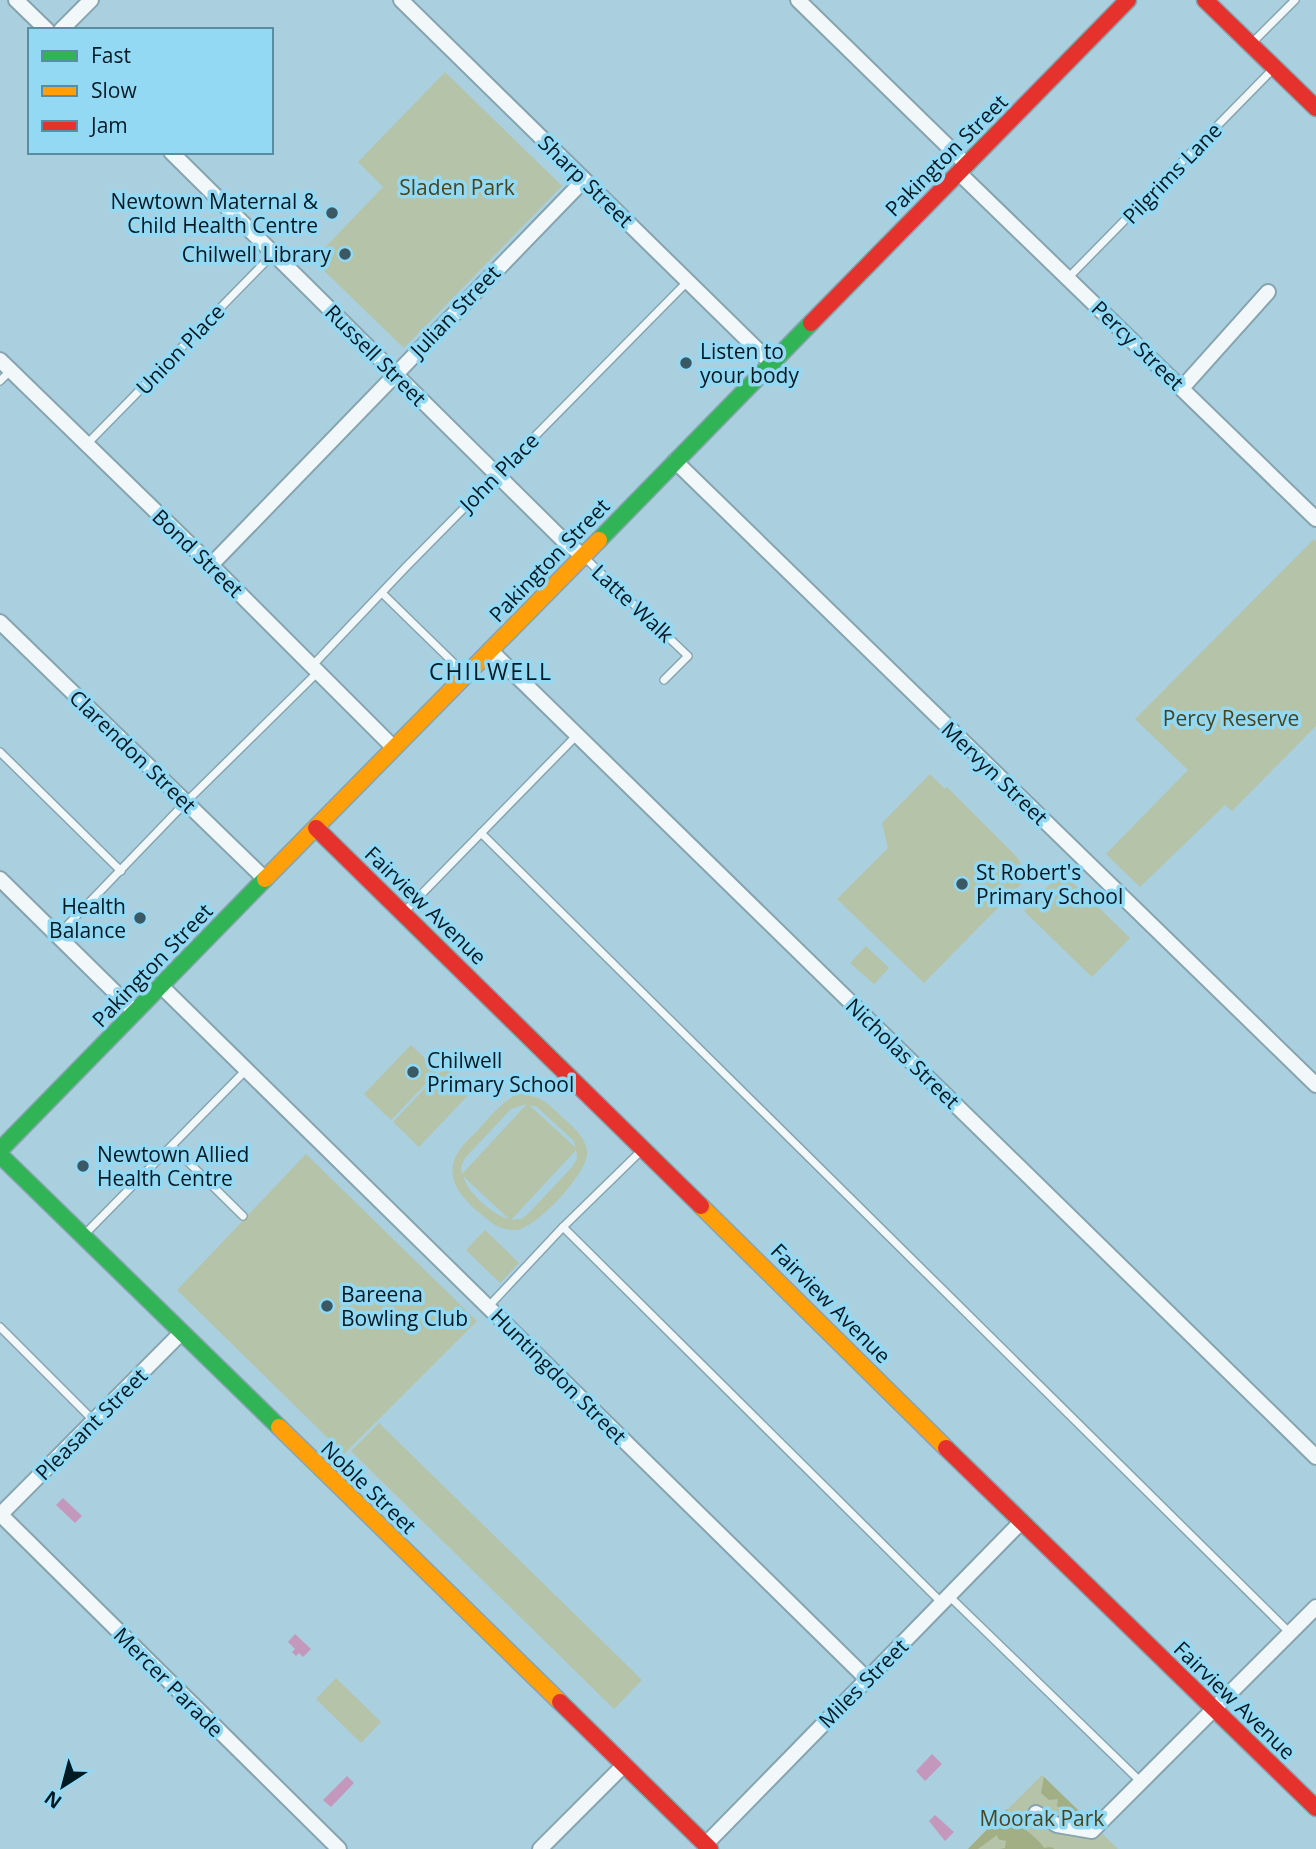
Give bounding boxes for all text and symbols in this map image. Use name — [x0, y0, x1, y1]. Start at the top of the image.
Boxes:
legend — [28, 28, 273, 154]
text: Fast — [91, 41, 131, 69]
text: Slow — [91, 76, 137, 104]
street label: Pakington Street — [879, 88, 1013, 222]
text: Jam — [89, 111, 128, 139]
street label: Pilgrims Lane — [1117, 116, 1227, 230]
street label: Sharp Street — [533, 129, 639, 233]
park label: Sladen Park — [399, 173, 515, 201]
place label: Newtown Maternal & Child Health Centre — [110, 187, 319, 239]
marker: Newtown Maternal & Child Health Centre — [324, 205, 340, 221]
place label: Chilwell Library — [182, 240, 331, 268]
marker: Chilwell Library — [337, 246, 353, 262]
street label: Julian Street — [403, 259, 506, 365]
street label: Percy Street — [1086, 294, 1190, 396]
street label: Union Place — [130, 298, 230, 400]
street label: Russell Street — [319, 298, 433, 412]
place label: Listen to your body — [700, 337, 799, 389]
marker: Listen to your body — [678, 355, 694, 371]
street label: John Place — [452, 426, 545, 519]
street label: Pakington Street — [483, 492, 615, 628]
street label: Bond Street — [147, 503, 249, 603]
street label: Latte Walk — [586, 558, 680, 648]
district label: CHILWELL — [429, 655, 553, 687]
street label: Clarendon Street — [64, 683, 202, 819]
park label: Percy Reserve — [1163, 704, 1299, 732]
street label: Mervyn Street — [936, 715, 1054, 831]
street label: Fairview Avenue — [359, 840, 493, 970]
place label: St Robert's Primary School — [976, 858, 1123, 910]
marker: St Robert's Primary School — [954, 876, 970, 892]
place label: Health Balance — [49, 892, 126, 944]
street label: Pakington Street — [86, 897, 218, 1033]
marker: Health Balance — [132, 910, 148, 926]
street label: Nicholas Street — [840, 992, 966, 1114]
place label: Chilwell Primary School — [427, 1046, 574, 1098]
marker: Chilwell Primary School — [405, 1064, 421, 1080]
place label: Newtown Allied Health Centre — [97, 1140, 249, 1192]
marker: Newtown Allied Health Centre — [75, 1158, 91, 1174]
street label: Fairview Avenue — [765, 1237, 897, 1369]
place label: Bareena Bowling Club — [341, 1280, 468, 1332]
marker: Bareena Bowling Club — [319, 1298, 335, 1314]
street label: Huntingdon Street — [485, 1302, 633, 1450]
street label: Pleasant Street — [29, 1362, 153, 1486]
street label: Noble Street — [315, 1434, 423, 1540]
street label: Mercer Parade — [108, 1621, 230, 1743]
street label: Miles Street — [812, 1632, 914, 1734]
street label: Fairview Avenue — [1168, 1635, 1302, 1765]
north arrow — [28, 1751, 98, 1821]
text: N — [39, 1785, 67, 1815]
park label: Moorak Park — [980, 1804, 1104, 1832]

